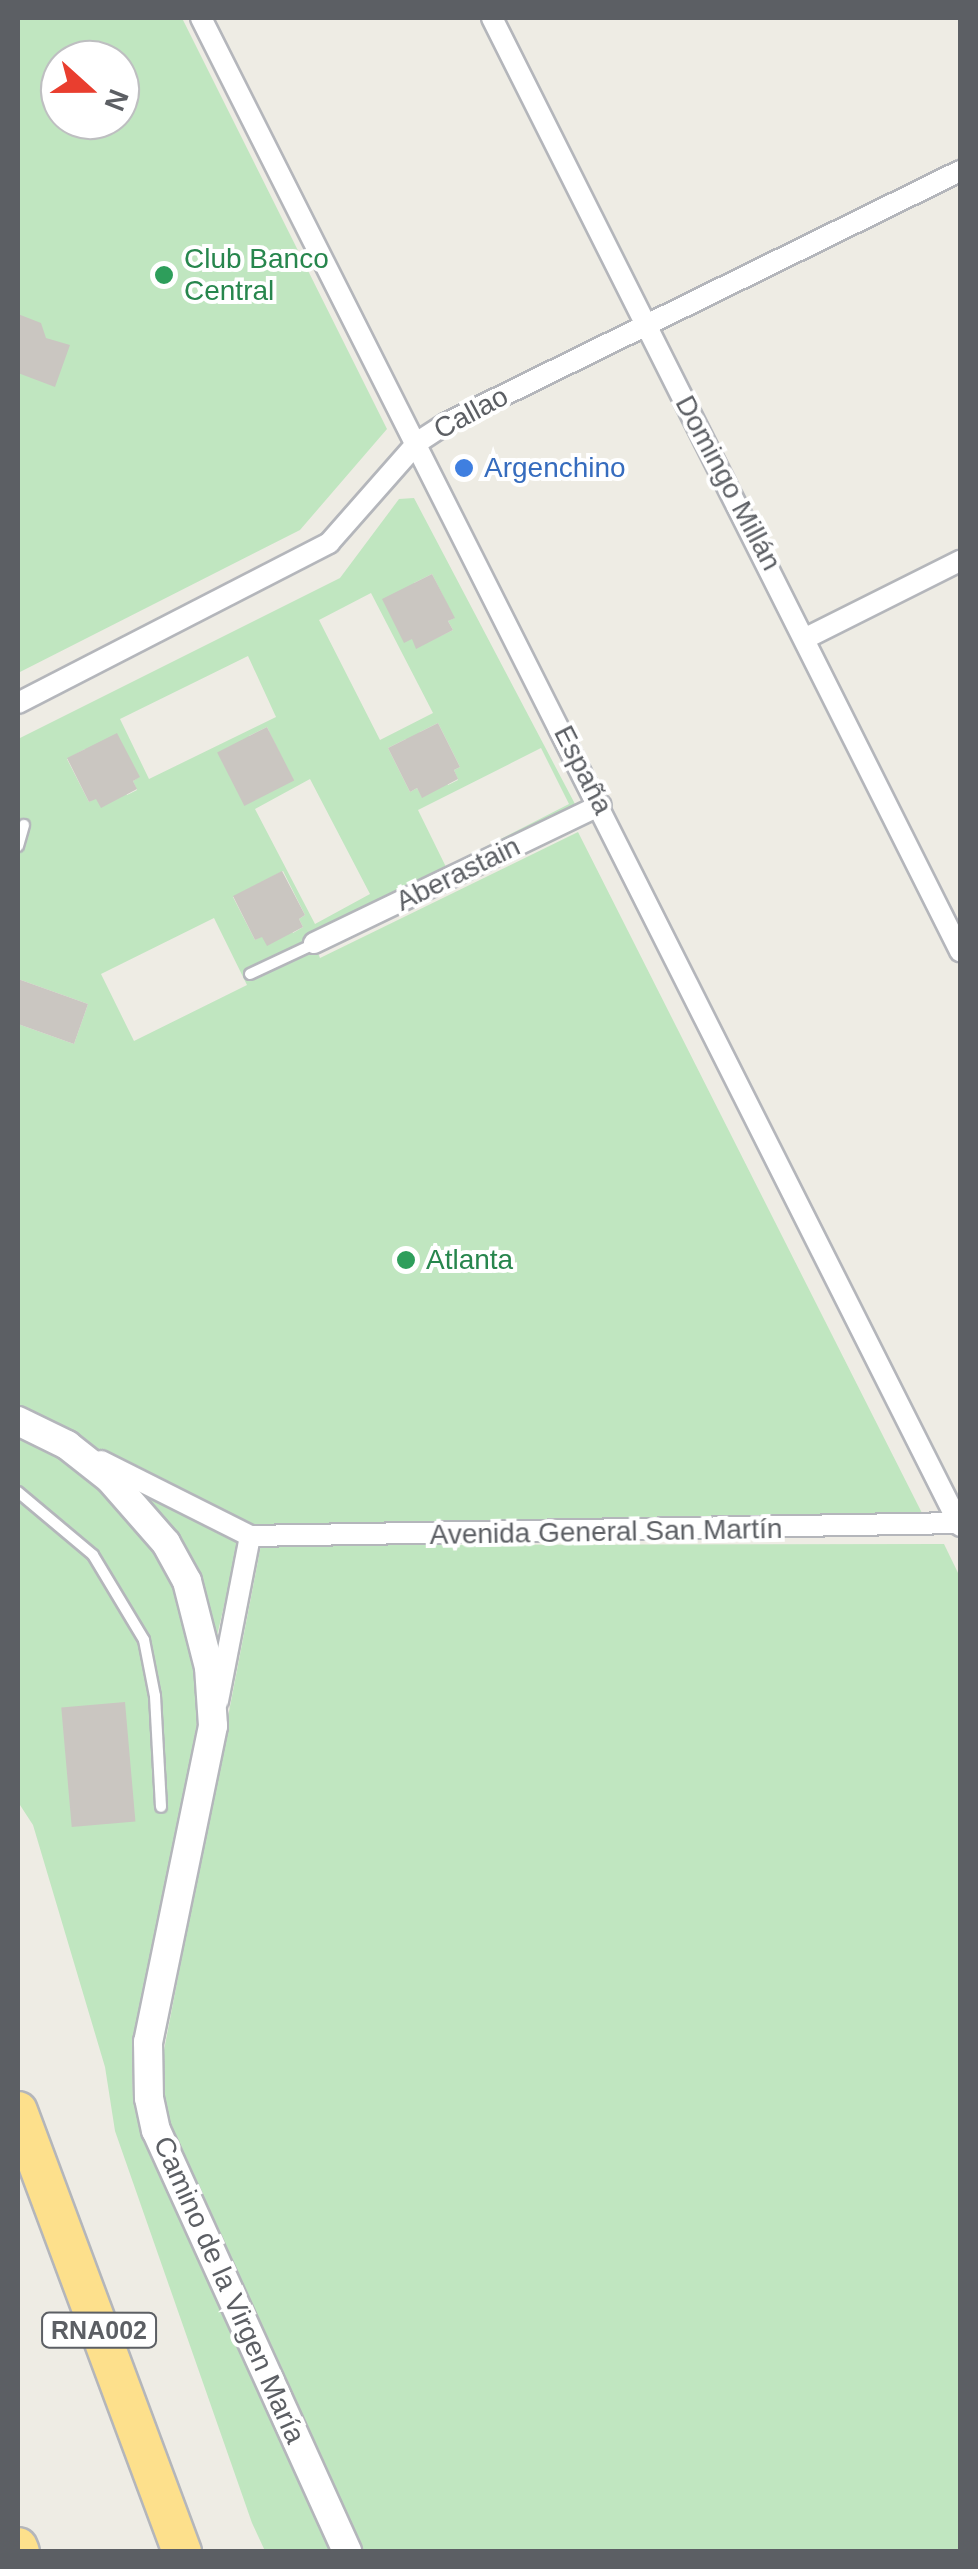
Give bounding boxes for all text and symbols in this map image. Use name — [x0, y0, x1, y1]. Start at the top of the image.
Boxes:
north arrow — [40, 40, 140, 140]
text: N — [99, 85, 135, 115]
place label: Club Banco Central — [184, 242, 329, 308]
marker: Club Banco Central — [153, 264, 175, 286]
street label: Callao — [428, 380, 514, 446]
street label: Domingo Millán — [668, 390, 788, 576]
place label: Argenchino — [484, 451, 626, 485]
marker: Argenchino — [453, 457, 475, 479]
street label: España — [546, 720, 620, 820]
street label: Aberastain — [390, 830, 526, 918]
place label: Atlanta — [426, 1243, 513, 1277]
marker: Atlanta — [395, 1249, 417, 1271]
street label: Avenida General San Martín — [429, 1512, 783, 1552]
street label: Camino de la Virgen María — [146, 2131, 312, 2449]
road number: RNA002 — [39, 2310, 159, 2350]

